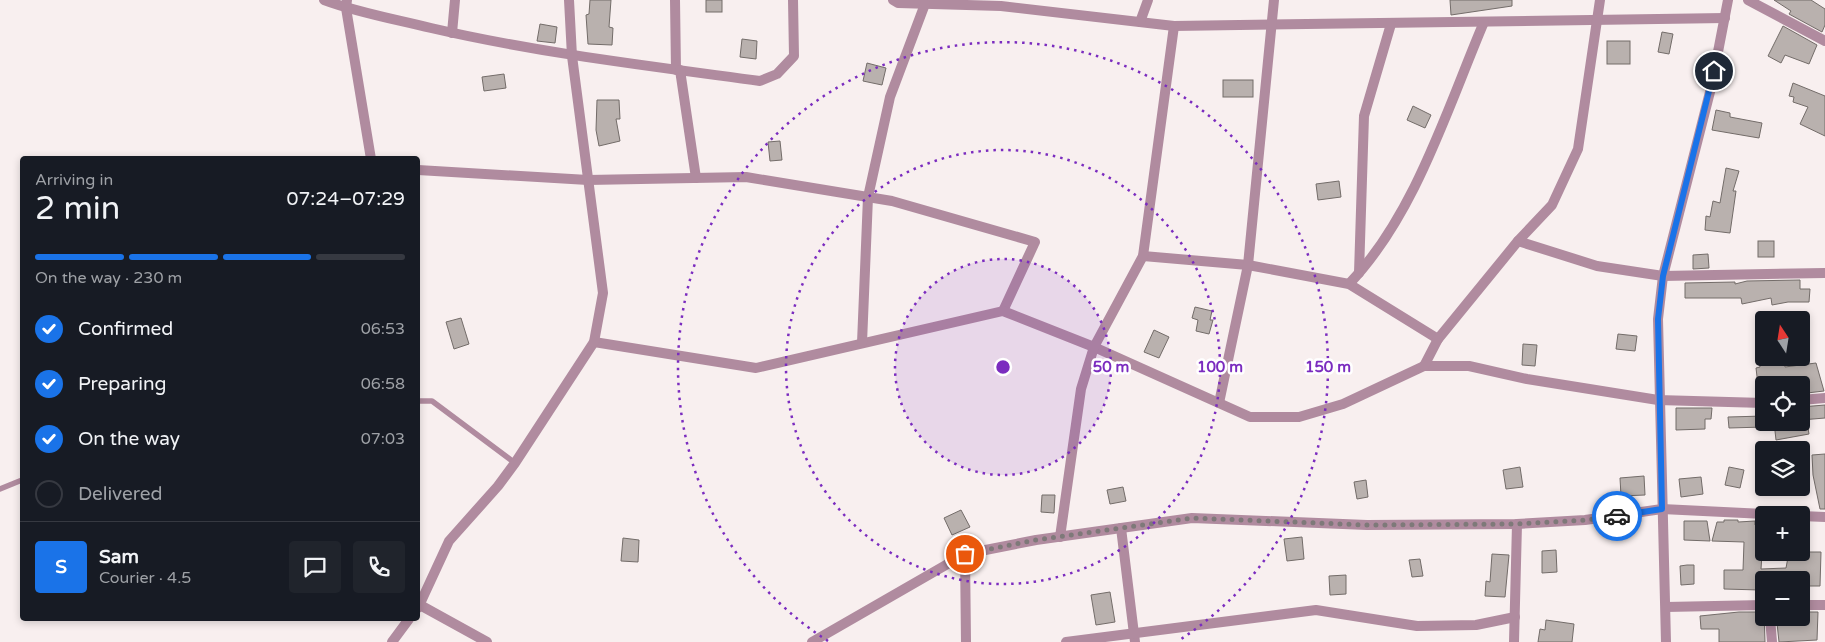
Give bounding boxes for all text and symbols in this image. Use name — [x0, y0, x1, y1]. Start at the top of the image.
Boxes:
pin — [1693, 50, 1735, 92]
icon: home — [1700, 57, 1728, 85]
text: Arriving in — [35, 170, 113, 190]
text: 07:24–07:29 — [286, 188, 405, 210]
text: 2 min — [35, 190, 120, 228]
text: On the way · 230 m — [35, 268, 182, 288]
north arrow — [1755, 311, 1810, 366]
map controls — [1755, 311, 1810, 626]
icon: check — [35, 315, 63, 343]
text: Confirmed — [78, 318, 173, 340]
text: 06:53 — [361, 319, 405, 339]
centre of rings — [994, 358, 1012, 376]
text: 50 m — [1093, 358, 1129, 376]
text: 100 m — [1197, 358, 1243, 376]
text: 150 m — [1305, 358, 1351, 376]
icon: check — [35, 370, 63, 398]
text: Preparing — [78, 373, 167, 395]
text: 06:58 — [361, 374, 405, 394]
button: locate — [1755, 376, 1810, 431]
icon: check — [35, 425, 63, 453]
text: On the way — [78, 428, 180, 450]
text: 07:03 — [361, 429, 405, 449]
button: layers — [1755, 441, 1810, 496]
text: Delivered — [78, 483, 163, 505]
courier — [1592, 491, 1642, 541]
icon: car — [1603, 502, 1631, 530]
button: + — [1755, 506, 1810, 561]
pin — [944, 533, 986, 575]
icon: bag — [951, 540, 979, 568]
button: chat — [289, 541, 341, 593]
button: phone — [353, 541, 405, 593]
text: Sam — [99, 546, 139, 568]
text: S — [55, 556, 67, 578]
text: Courier · 4.5 — [99, 568, 191, 588]
button: − — [1755, 571, 1810, 626]

